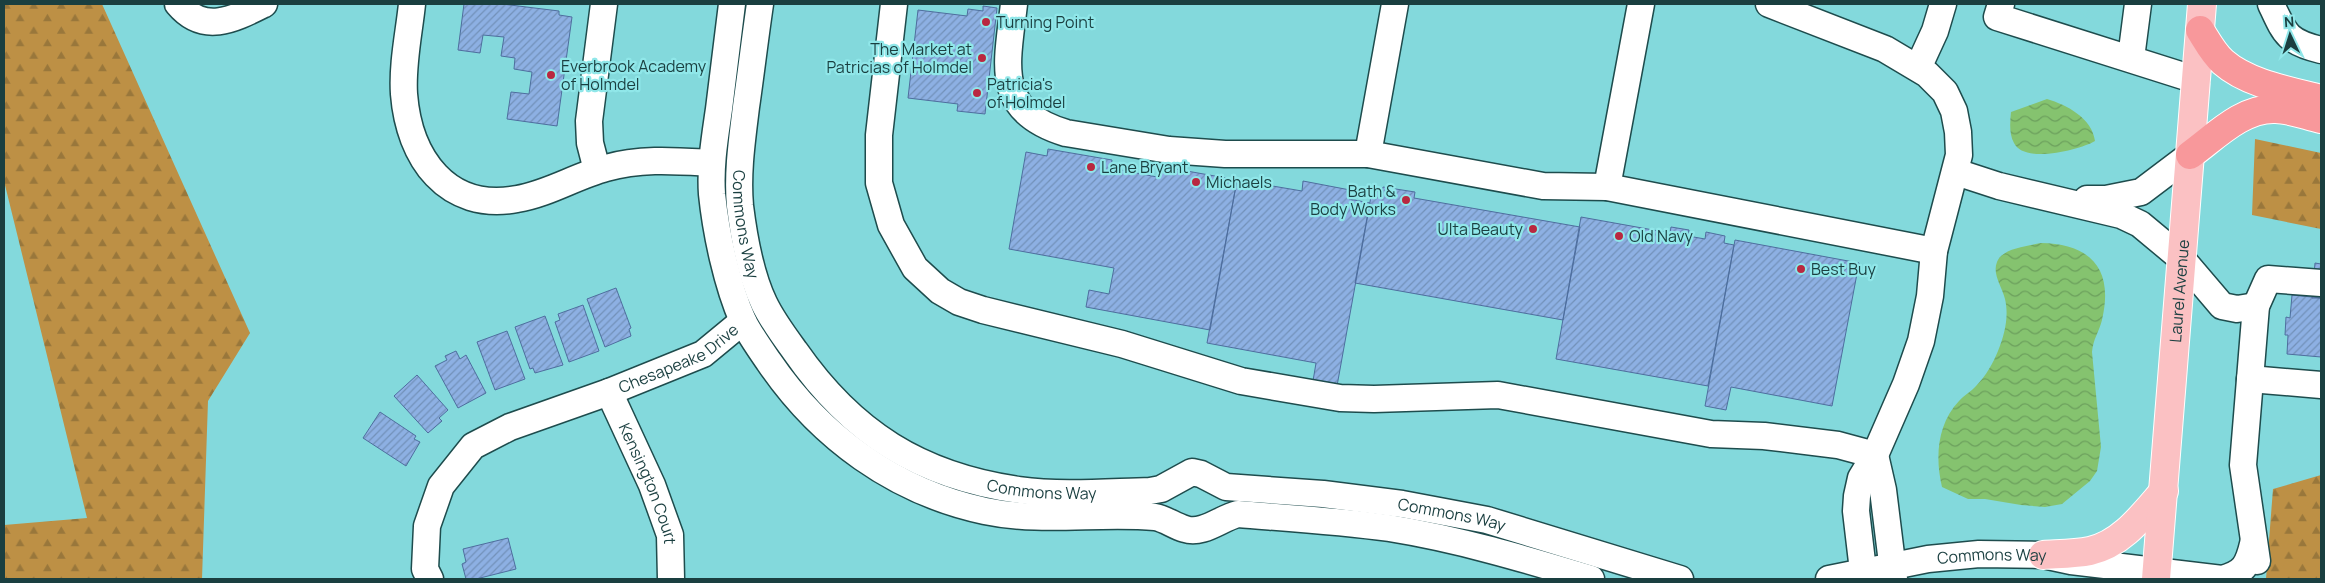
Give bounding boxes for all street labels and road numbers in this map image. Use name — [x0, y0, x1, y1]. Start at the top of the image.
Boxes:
street label: Commons Way — [728, 169, 765, 282]
street label: Laurel Avenue — [2164, 239, 2194, 343]
street label: Chesapeake Drive — [615, 318, 743, 398]
street label: Kensington Court — [614, 419, 681, 544]
street label: Commons Way — [985, 474, 1097, 504]
street label: Commons Way — [1396, 492, 1509, 536]
street label: Commons Way — [1936, 542, 2047, 569]

